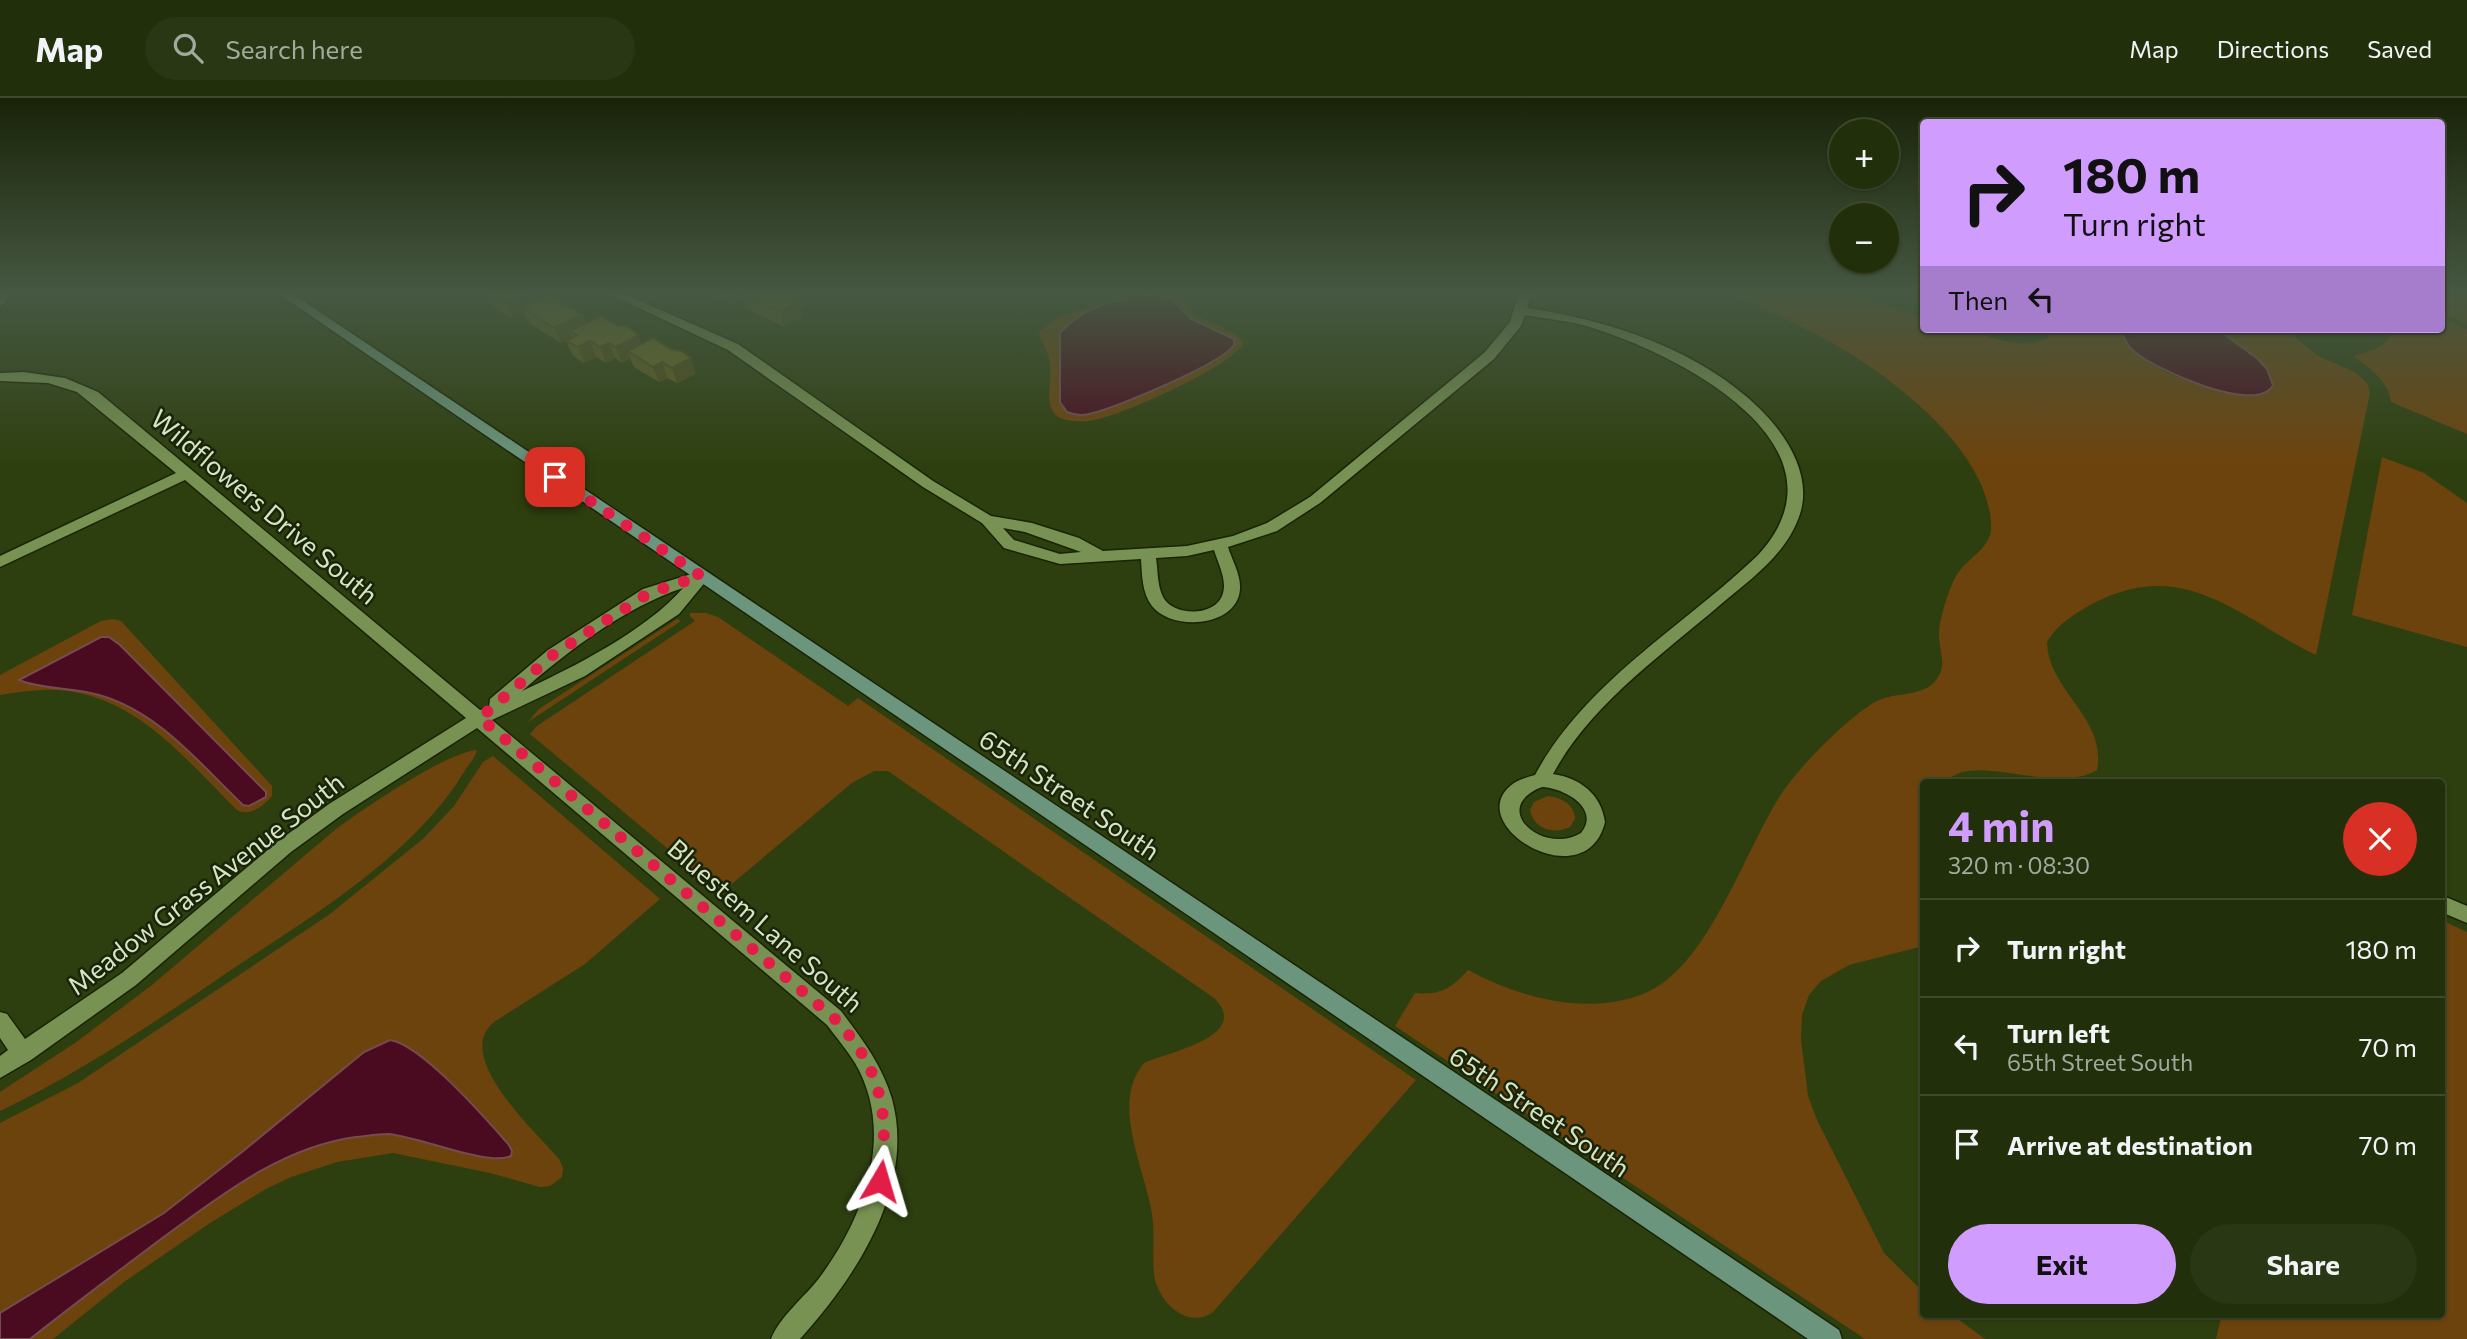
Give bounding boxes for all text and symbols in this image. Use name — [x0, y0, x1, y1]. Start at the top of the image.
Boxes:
search box — [145, 17, 635, 80]
text: Map — [35, 28, 103, 69]
icon: search — [169, 29, 207, 67]
text: Search here — [225, 33, 363, 64]
text: Map — [2129, 34, 2179, 63]
text: Directions — [2217, 34, 2329, 63]
text: Saved — [2367, 34, 2432, 63]
map controls — [1829, 119, 1899, 273]
button: + — [1829, 119, 1899, 189]
text: 180 m — [2063, 143, 2200, 203]
icon: right — [1948, 147, 2039, 238]
button: − — [1829, 203, 1899, 273]
text: Turn right — [2063, 203, 2206, 243]
icon: left — [2022, 280, 2060, 318]
text: Then — [1948, 284, 2008, 315]
street label: Wildflowers Drive South — [145, 402, 385, 610]
pin — [525, 447, 585, 507]
icon: arrive — [536, 458, 574, 496]
street label: 65th Street South — [974, 722, 1166, 866]
street label: Meadow Grass Avenue South — [61, 766, 349, 1000]
text: 4 min — [1948, 799, 2054, 851]
button: close — [2343, 802, 2417, 876]
street label: Bluestem Lane South — [662, 832, 870, 1018]
text: 320 m · 08:30 — [1948, 851, 2090, 879]
icon: right — [1948, 929, 1986, 967]
text: Turn right — [2007, 933, 2126, 964]
text: 180 m — [2345, 933, 2417, 964]
text: Turn left — [2007, 1017, 2110, 1048]
icon: left — [1948, 1027, 1986, 1065]
text: 70 m — [2359, 1031, 2417, 1062]
street label: 65th Street South — [1444, 1039, 1636, 1183]
text: 65th Street South — [2007, 1048, 2193, 1076]
icon: arrive — [1948, 1125, 1986, 1163]
text: Arrive at destination — [2007, 1129, 2253, 1160]
text: 70 m — [2359, 1129, 2417, 1160]
position arrow — [843, 1144, 917, 1218]
button: Exit — [1948, 1224, 2176, 1304]
button: Share — [2190, 1224, 2417, 1304]

